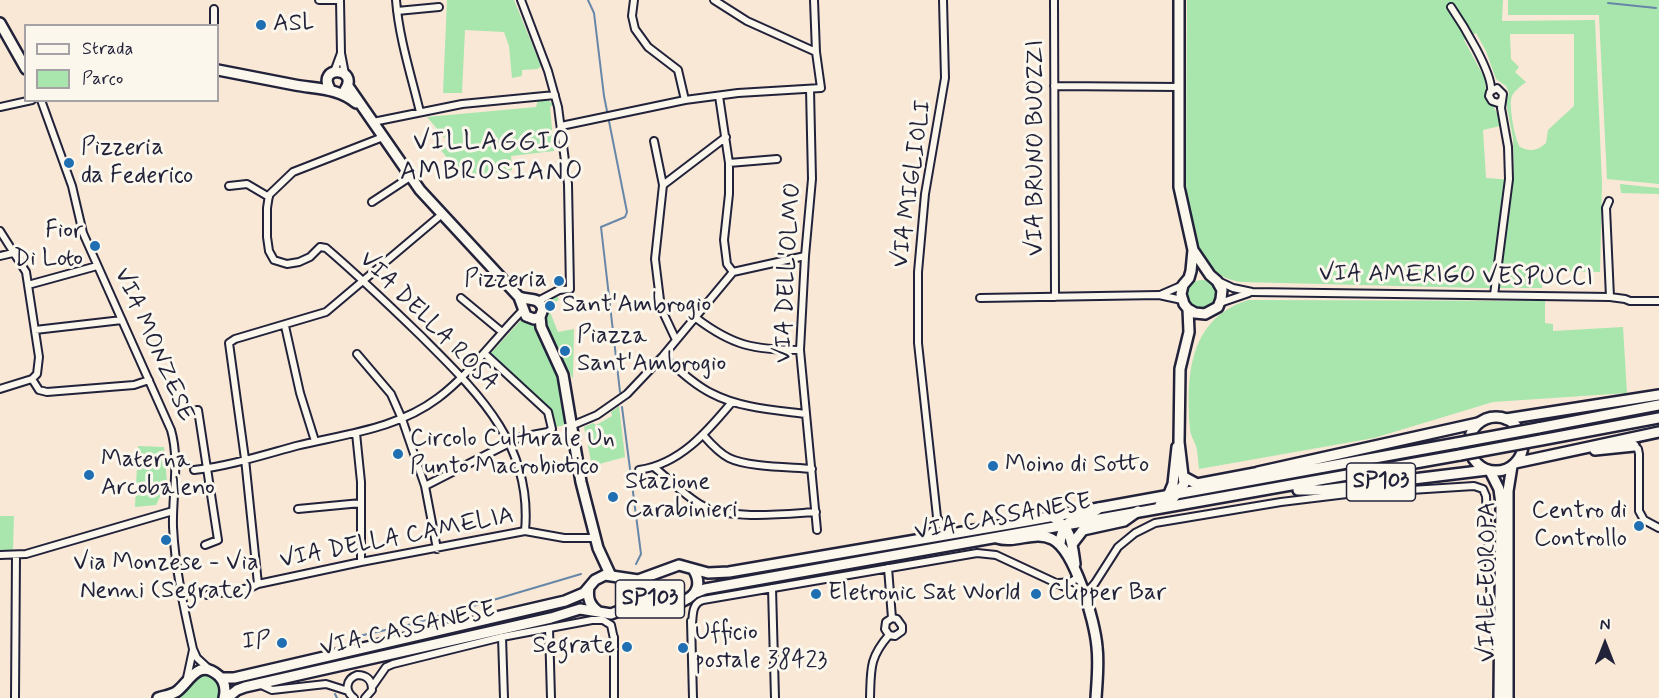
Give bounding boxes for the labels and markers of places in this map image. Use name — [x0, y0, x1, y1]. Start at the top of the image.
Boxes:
place label: ASL — [273, 11, 314, 39]
marker: ASL — [254, 18, 268, 32]
place label: Pizzeria da Federico — [81, 135, 193, 191]
marker: Pizzeria da Federico — [62, 156, 76, 170]
place label: Fior Di Loto — [14, 218, 83, 274]
marker: Fior Di Loto — [88, 239, 102, 253]
place label: Pizzeria — [464, 267, 547, 295]
marker: Pizzeria — [552, 274, 566, 288]
place label: Sant'Ambrogio — [562, 292, 711, 320]
marker: Sant'Ambrogio — [543, 299, 557, 313]
place label: Piazza Sant'Ambrogio — [577, 323, 726, 379]
marker: Piazza Sant'Ambrogio — [558, 344, 572, 358]
place label: Circolo Culturale Un Punto Macrobiotico — [410, 426, 615, 482]
place label: Materna Arcobaleno — [101, 447, 215, 503]
marker: Circolo Culturale Un Punto Macrobiotico — [391, 447, 405, 461]
place label: Moino di Sotto — [1005, 452, 1149, 480]
marker: Moino di Sotto — [986, 459, 1000, 473]
marker: Materna Arcobaleno — [82, 468, 96, 482]
place label: Stazione Carabinieri — [625, 469, 738, 525]
marker: Stazione Carabinieri — [606, 490, 620, 504]
place label: Centro di Controllo — [1531, 498, 1627, 554]
marker: Centro di Controllo — [1632, 519, 1646, 533]
marker: Via Monzese - Via Nenni (Segrate) — [159, 533, 173, 547]
place label: Via Monzese - Via Nenni (Segrate) — [73, 550, 259, 606]
place label: Eletronic Sat World — [828, 580, 1021, 608]
place label: Clipper Bar — [1048, 580, 1166, 608]
marker: Eletronic Sat World — [809, 587, 823, 601]
marker: Clipper Bar — [1029, 587, 1043, 601]
place label: Ufficio postale 38423 — [695, 620, 827, 676]
place label: IP — [242, 629, 270, 657]
place label: Segrate — [532, 633, 615, 661]
marker: IP — [275, 636, 289, 650]
marker: Segrate — [620, 640, 634, 654]
marker: Ufficio postale 38423 — [676, 641, 690, 655]

